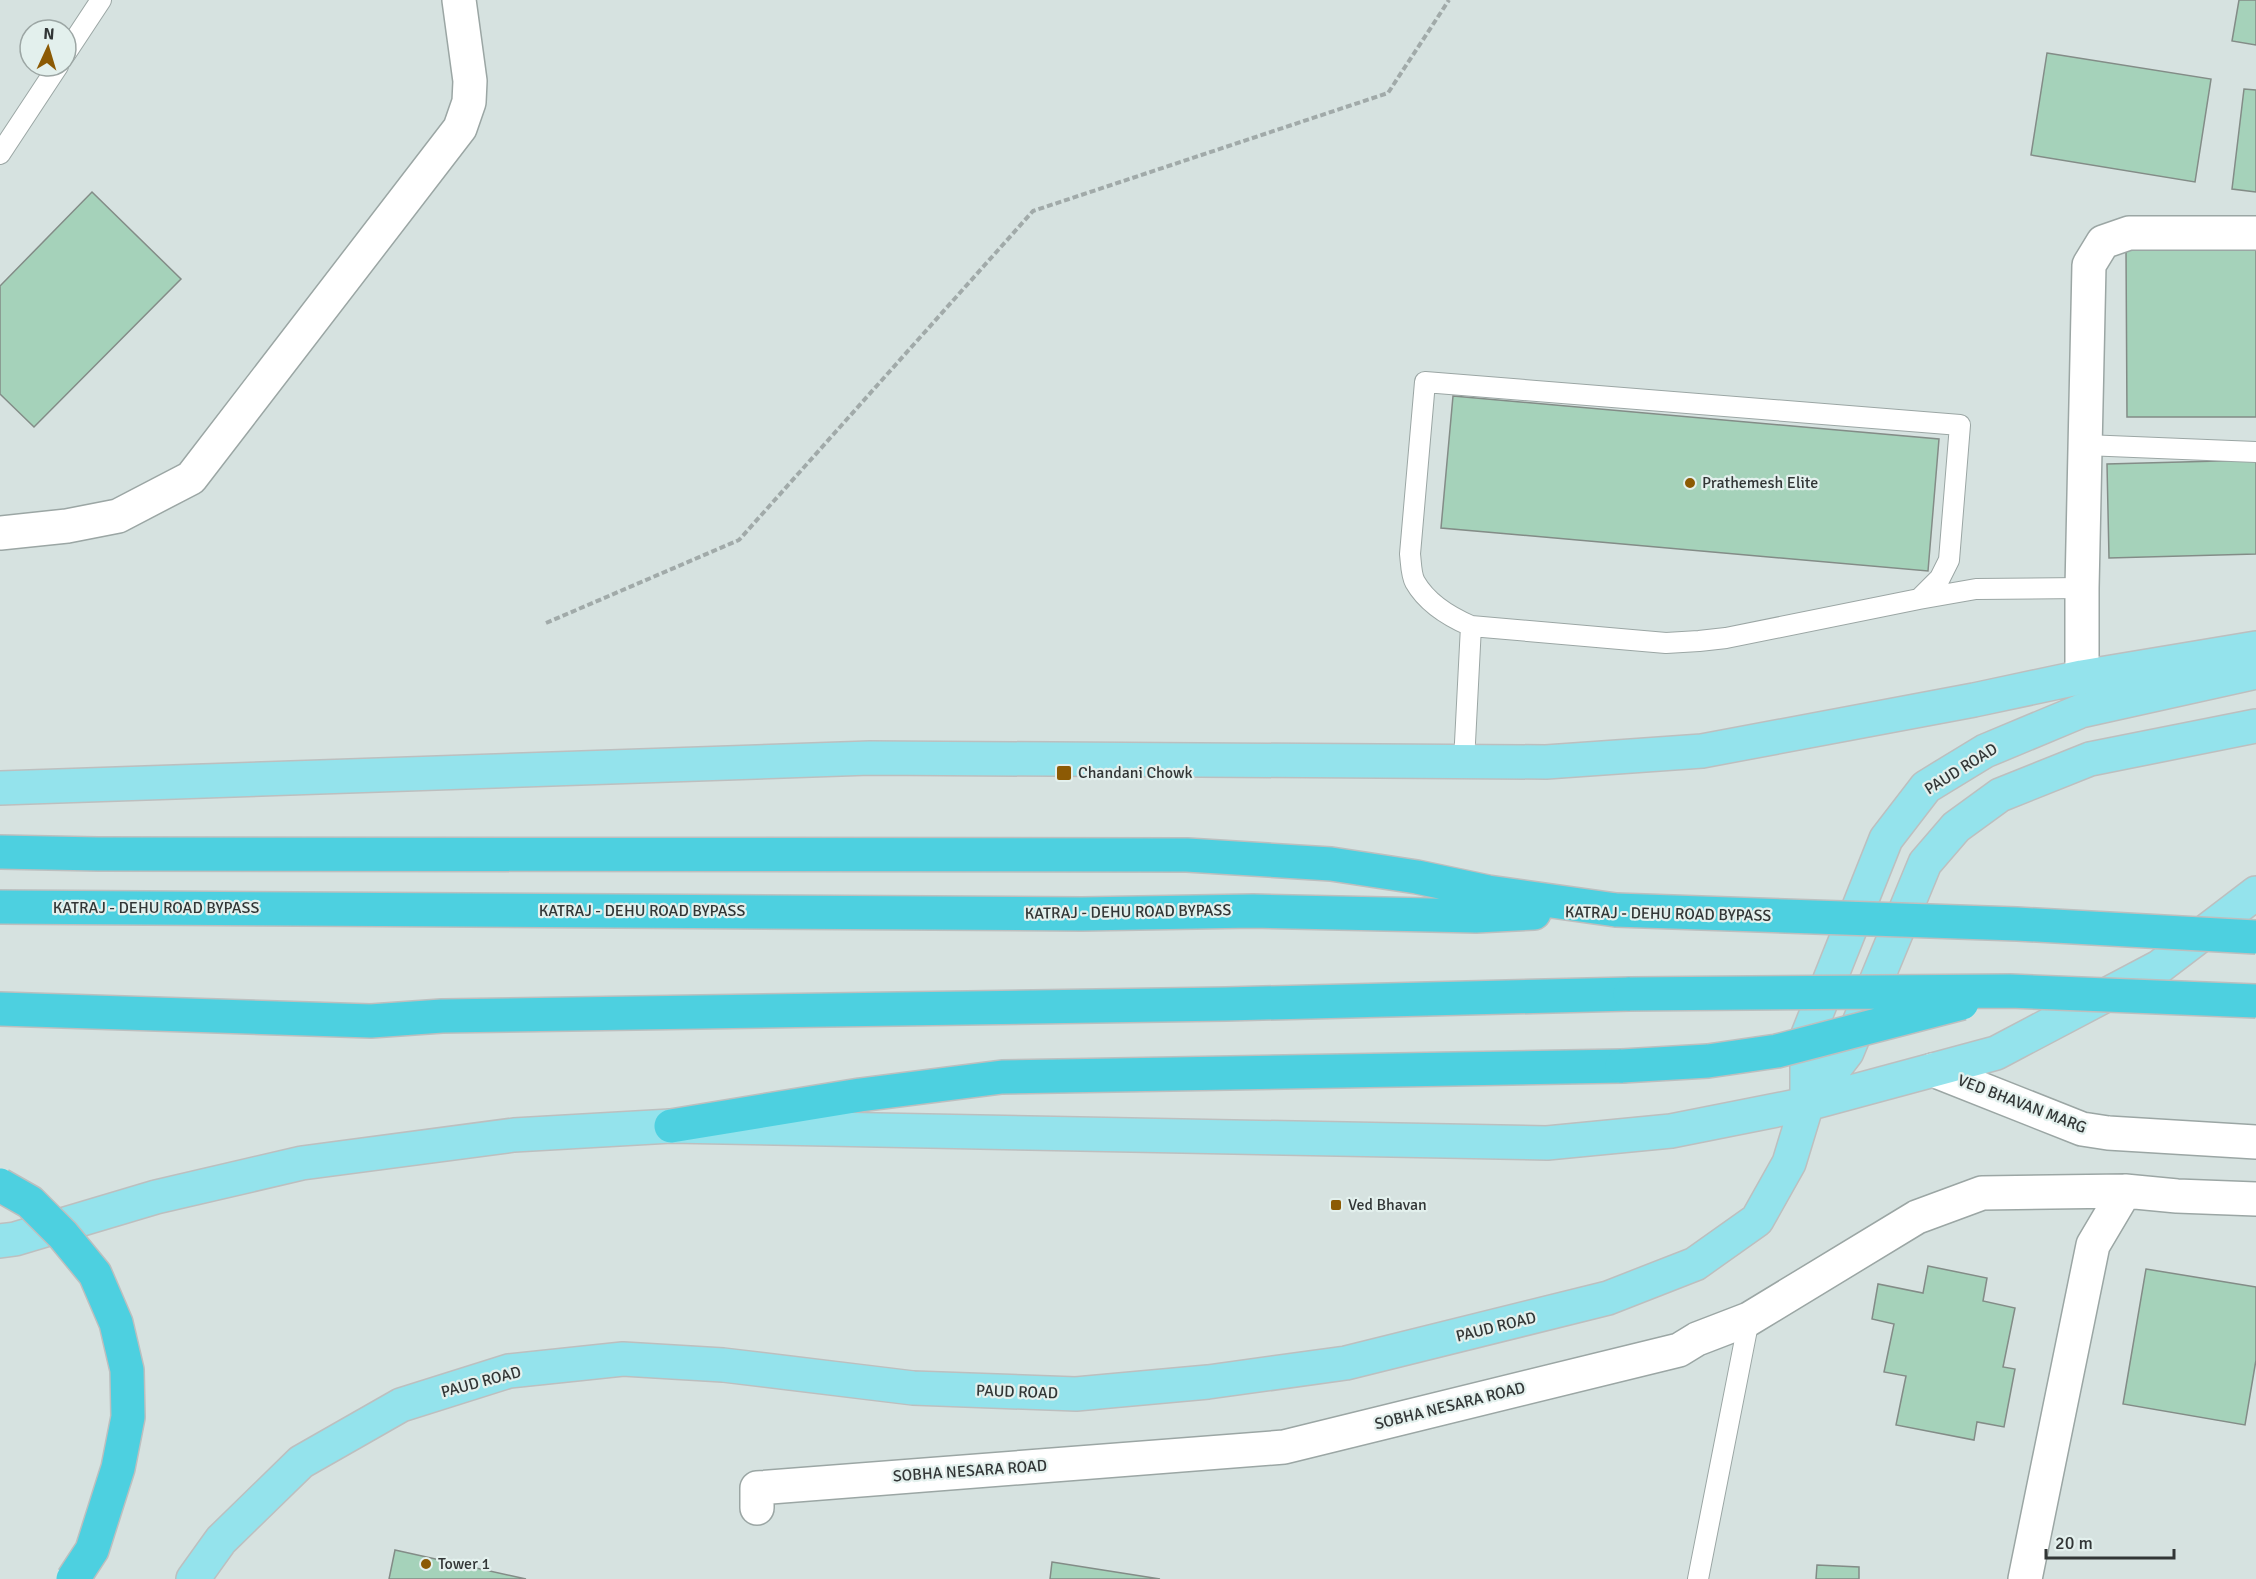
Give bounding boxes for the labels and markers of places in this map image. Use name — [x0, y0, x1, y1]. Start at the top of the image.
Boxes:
place label: Prathemesh Elite — [1702, 473, 1818, 493]
marker: Prathemesh Elite — [1683, 476, 1697, 490]
place label: Chandani Chowk — [1078, 763, 1193, 783]
marker: Chandani Chowk — [1055, 764, 1073, 782]
place label: Ved Bhavan — [1348, 1195, 1427, 1215]
marker: Ved Bhavan — [1329, 1198, 1343, 1212]
place label: Tower 1 — [438, 1554, 490, 1574]
marker: Tower 1 — [419, 1557, 433, 1571]

